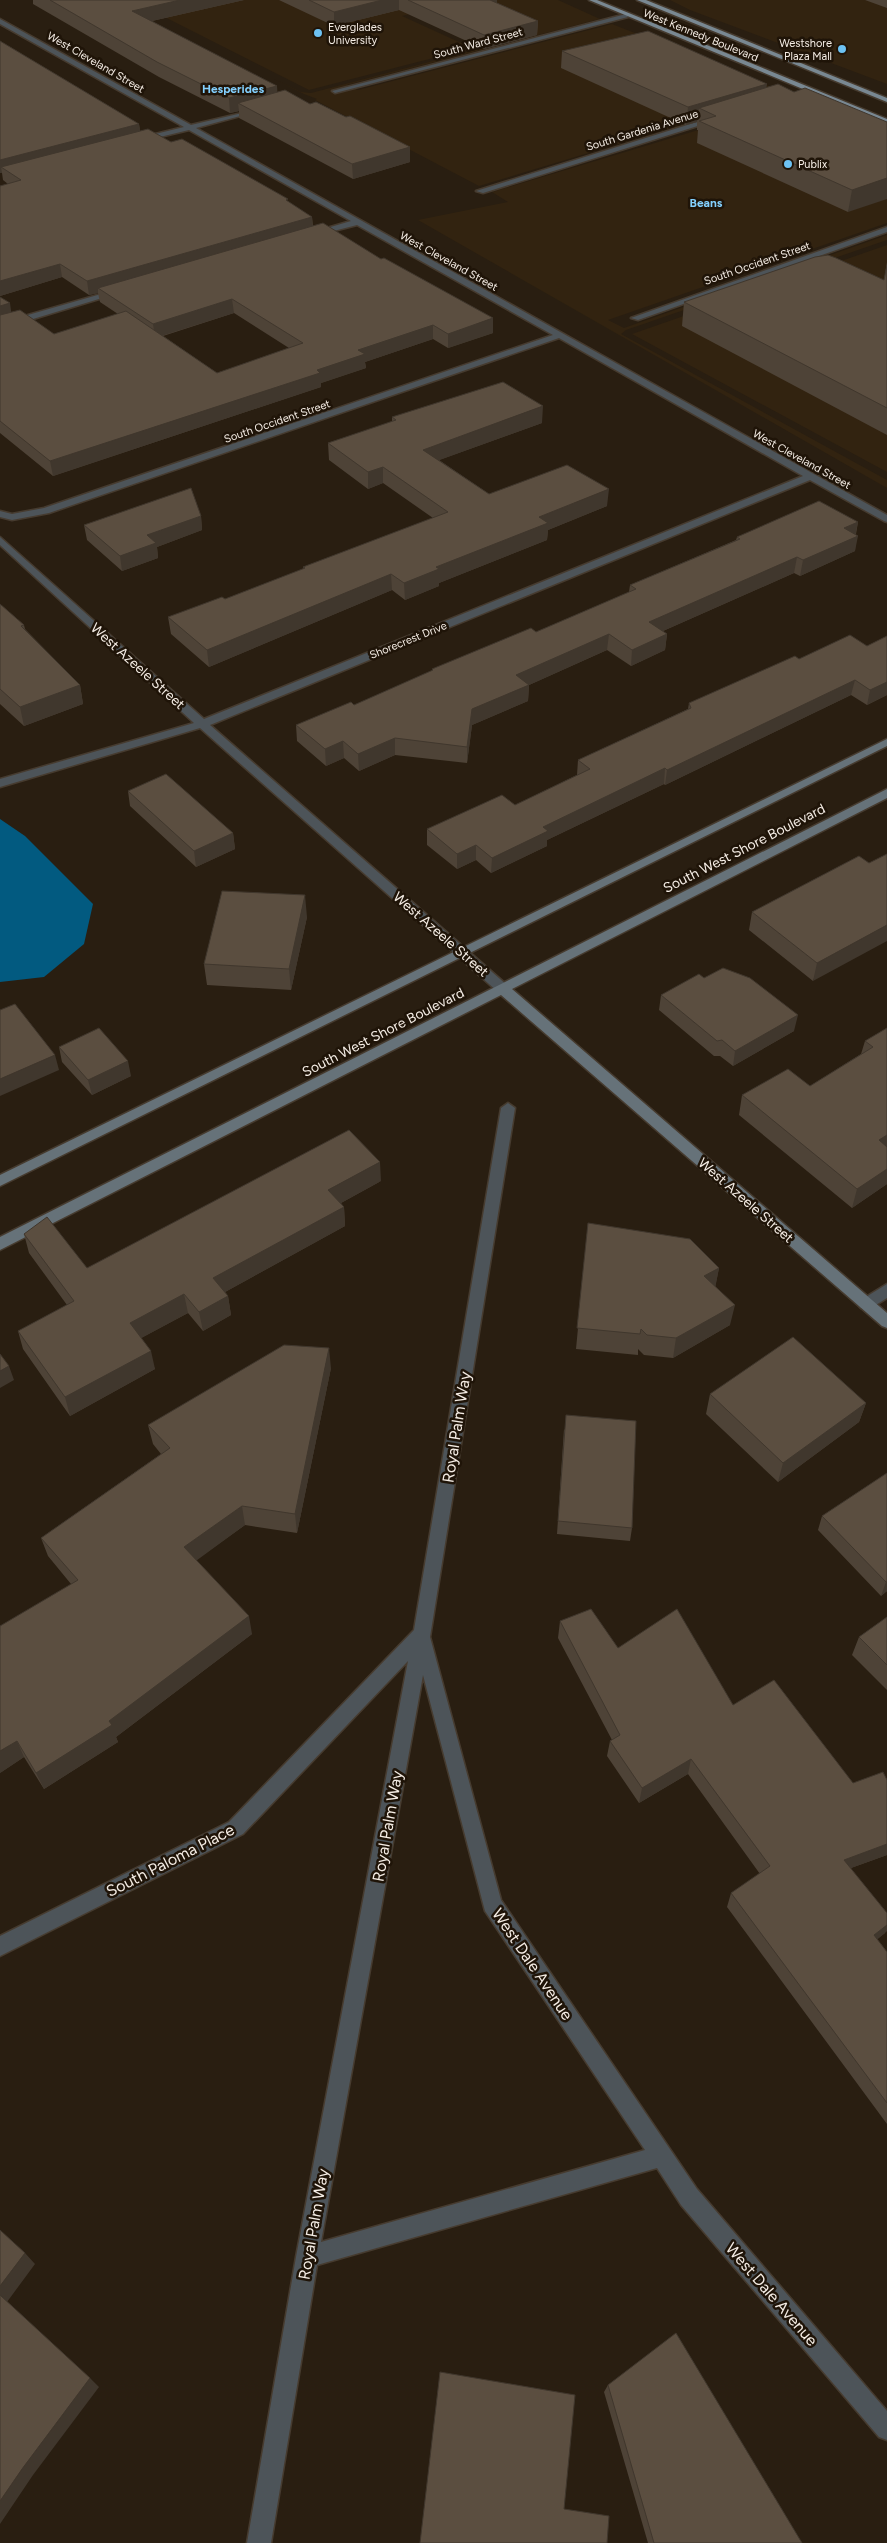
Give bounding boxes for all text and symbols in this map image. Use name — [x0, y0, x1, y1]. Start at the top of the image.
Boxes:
street label: West Kennedy Boulevard — [641, 6, 760, 65]
place label: Everglades University — [328, 21, 382, 47]
street label: South Ward Street — [432, 25, 524, 62]
marker: Everglades University — [312, 27, 324, 39]
street label: West Cleveland Street — [45, 29, 147, 96]
place label: Westshore Plaza Mall — [779, 37, 832, 63]
marker: Westshore Plaza Mall — [836, 43, 848, 55]
district label: Hesperides — [202, 82, 264, 96]
street label: South Gardenia Avenue — [584, 107, 700, 154]
marker: Publix — [782, 158, 794, 170]
place label: Publix — [798, 158, 828, 171]
district label: Beans — [690, 196, 723, 210]
street label: West Cleveland Street — [397, 229, 500, 294]
street label: South Occident Street — [702, 239, 812, 288]
street label: South Occident Street — [222, 397, 332, 446]
street label: West Cleveland Street — [750, 427, 853, 492]
street label: Shorecrest Drive — [368, 619, 449, 662]
street label: West Azeele Street — [87, 620, 188, 713]
street label: South West Shore Boulevard — [660, 800, 828, 897]
street label: West Azeele Street — [390, 888, 492, 980]
street label: South West Shore Boulevard — [299, 984, 467, 1081]
street label: West Azeele Street — [695, 1154, 797, 1246]
street label: Royal Palm Way — [438, 1369, 475, 1484]
street label: Royal Palm Way — [368, 1768, 407, 1883]
street label: South Paloma Place — [103, 1820, 238, 1901]
street label: West Dale Avenue — [488, 1905, 577, 2024]
street label: Royal Palm Way — [294, 2166, 333, 2281]
street label: West Dale Avenue — [722, 2239, 822, 2350]

